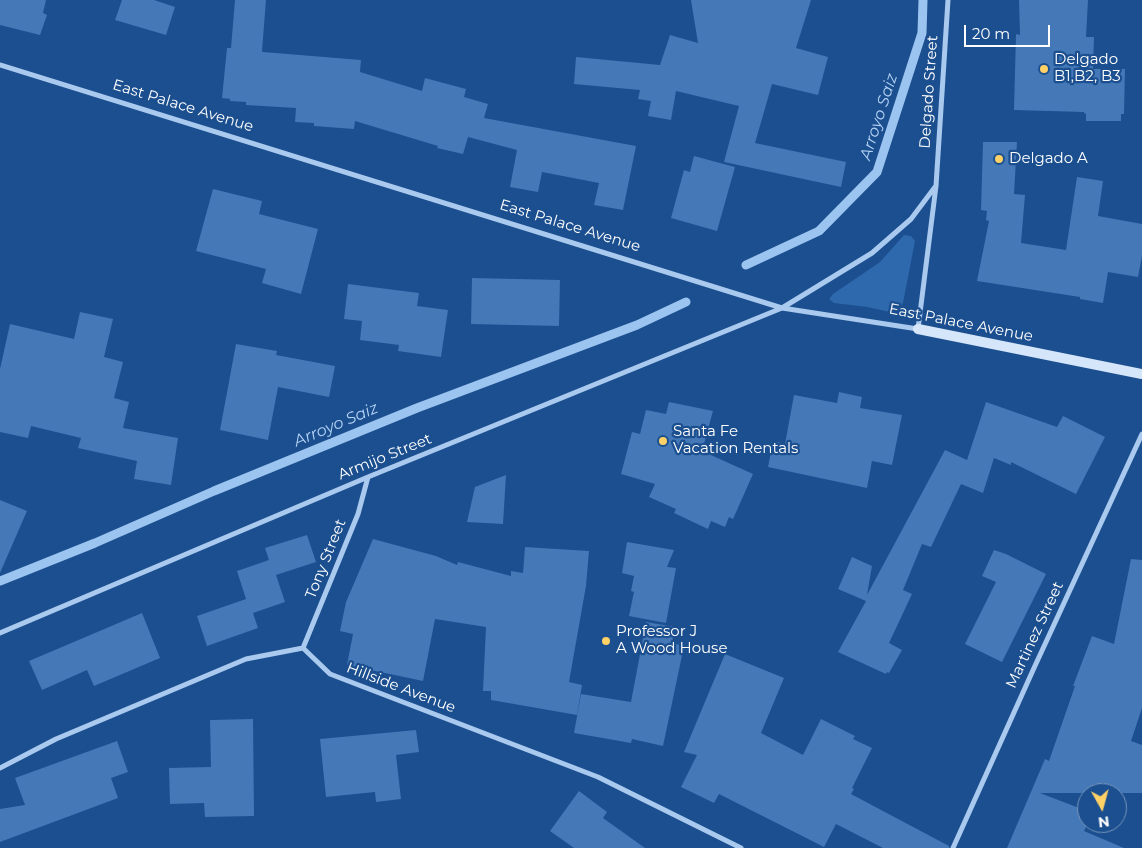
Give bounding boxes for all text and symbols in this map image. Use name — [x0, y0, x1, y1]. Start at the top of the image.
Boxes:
scale bar — [967, 15, 1053, 47]
text: 20 m — [972, 24, 1010, 43]
street label: Delgado Street — [916, 35, 942, 149]
place label: Delgado B1,B2, B3 — [1054, 51, 1121, 86]
marker: Delgado B1,B2, B3 — [1038, 63, 1050, 75]
water label: Arroyo Saiz — [856, 71, 902, 163]
street label: East Palace Avenue — [110, 76, 256, 136]
place label: Delgado A — [1009, 150, 1088, 168]
marker: Delgado A — [993, 153, 1005, 165]
street label: East Palace Avenue — [497, 196, 643, 256]
street label: East Palace Avenue — [887, 300, 1035, 346]
water label: Arroyo Saiz — [291, 399, 381, 451]
place label: Santa Fe Vacation Rentals — [673, 423, 798, 458]
street label: Armijo Street — [336, 430, 434, 484]
marker: Santa Fe Vacation Rentals — [657, 435, 669, 447]
street label: Tony Street — [302, 516, 350, 602]
street label: Martinez Street — [1002, 579, 1068, 691]
place label: Professor J A Wood House — [616, 623, 727, 658]
marker: Professor J A Wood House — [600, 635, 612, 647]
street label: Hillside Avenue — [344, 659, 458, 717]
north arrow — [1077, 783, 1127, 833]
text: N — [1097, 812, 1110, 832]

